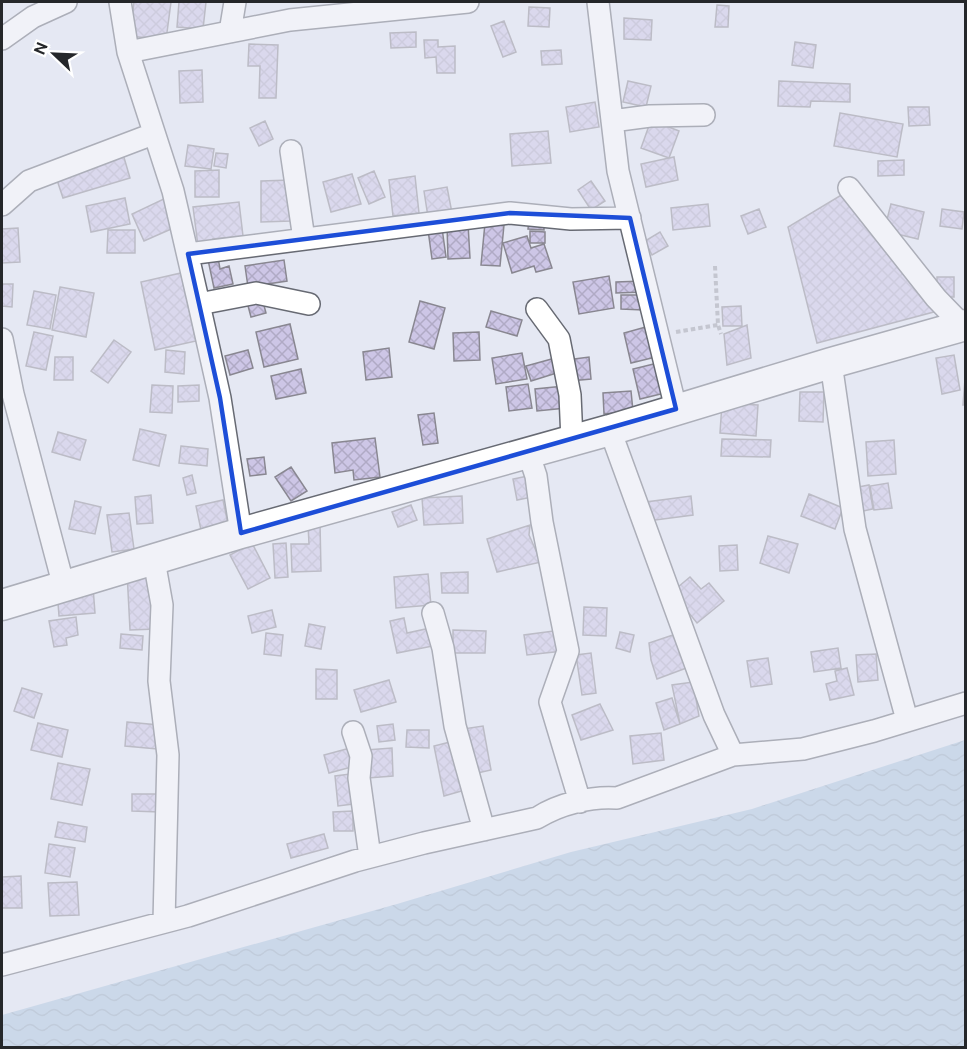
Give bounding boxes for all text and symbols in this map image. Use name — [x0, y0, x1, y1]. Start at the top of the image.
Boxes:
north arrow — [24, 24, 84, 84]
text: N — [30, 39, 51, 57]

